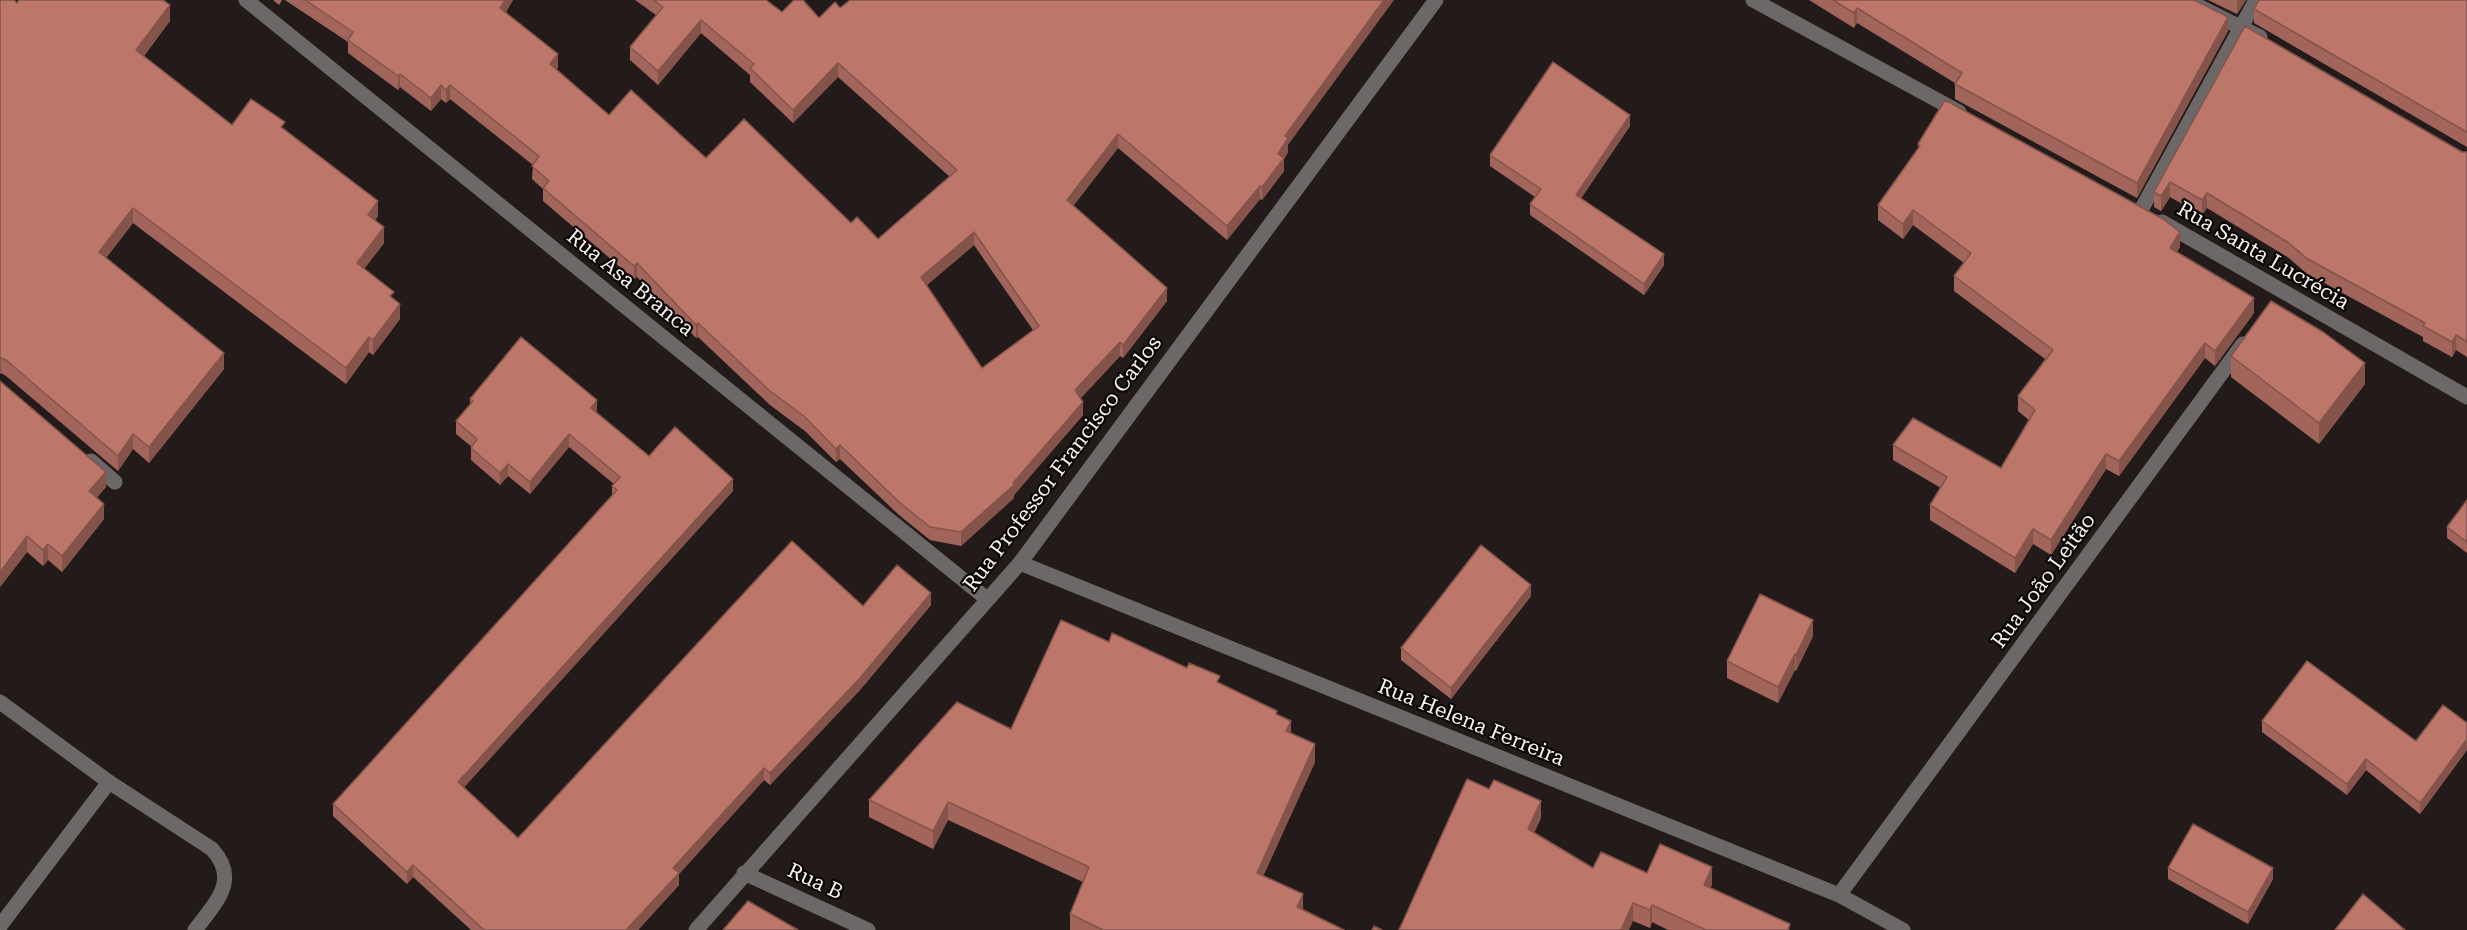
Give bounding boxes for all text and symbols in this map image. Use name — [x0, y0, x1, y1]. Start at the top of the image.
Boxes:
street label: Rua Santa Lucrécia — [2173, 197, 2353, 315]
street label: Rua Asa Branca — [561, 224, 699, 342]
street label: Rua Professor Francisco Carlos — [959, 331, 1167, 597]
street label: Rua João Leitão — [1987, 509, 2101, 653]
street label: Rua Helena Ferreira — [1374, 674, 1568, 772]
street label: Rua B — [783, 858, 847, 906]

